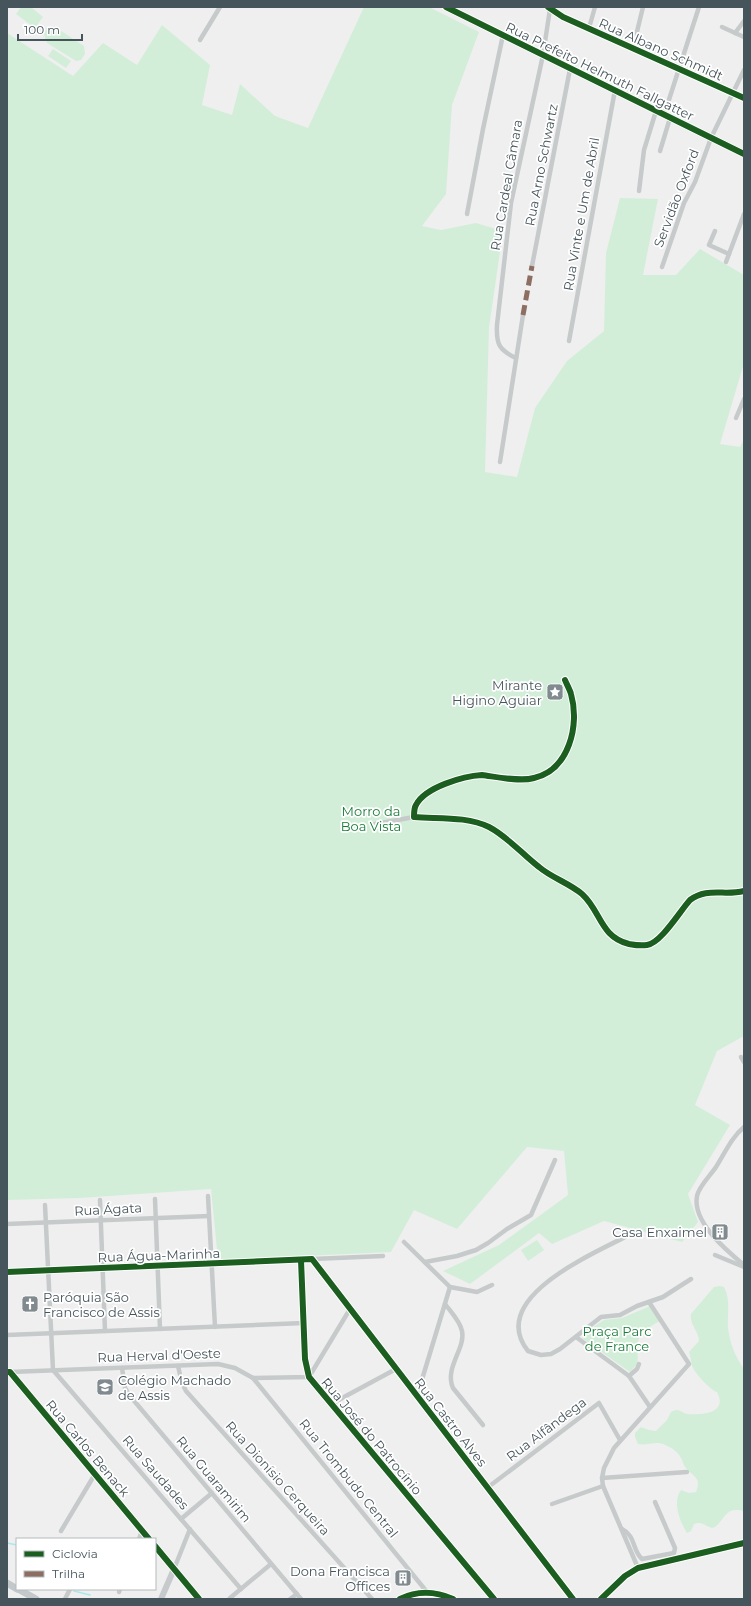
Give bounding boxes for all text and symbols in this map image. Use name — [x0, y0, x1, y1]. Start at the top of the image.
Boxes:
street label: Rua Albano Schmidt — [596, 14, 726, 84]
scale bar — [18, 16, 82, 42]
street label: Rua Prefeito Helmuth Fallgatter — [503, 18, 697, 124]
text: 100 m — [24, 22, 60, 37]
street label: Rua Arno Schwartz — [521, 102, 561, 227]
street label: Rua Cardeal Câmara — [487, 118, 525, 252]
street label: Rua Vinte e Um de Abril — [560, 136, 602, 292]
street label: Servidão Oxford — [650, 147, 702, 249]
place label: Mirante Higino Aguiar — [452, 677, 542, 708]
place icon: Mirante Higino Aguiar — [545, 682, 565, 702]
park label: Morro da Boa Vista — [341, 803, 401, 834]
street label: Rua Ágata — [74, 1199, 142, 1219]
building icon: Casa Enxaimel — [710, 1222, 730, 1242]
place label: Casa Enxaimel — [612, 1224, 707, 1240]
street label: Rua Água-Marinha — [97, 1245, 221, 1265]
place label: Paróquia São Francisco de Assis — [43, 1289, 160, 1320]
church icon: Paróquia São Francisco de Assis — [20, 1294, 40, 1314]
park label: Praça Parc de France — [583, 1323, 651, 1354]
street label: Rua Herval d'Oeste — [97, 1345, 221, 1365]
place label: Colégio Machado de Assis — [118, 1372, 231, 1403]
street label: Rua José do Patrocínio — [318, 1374, 426, 1498]
street label: Rua Castro Alves — [411, 1374, 491, 1470]
school or university icon: Colégio Machado de Assis — [95, 1377, 115, 1397]
street label: Rua Alfândega — [503, 1394, 589, 1464]
street label: Rua Carlos Benack — [43, 1396, 133, 1500]
street label: Rua Trombudo Central — [296, 1415, 402, 1541]
street label: Rua Dionísio Cerqueira — [222, 1418, 334, 1538]
street label: Rua Saudades — [119, 1432, 193, 1512]
street label: Rua Guaramirim — [173, 1433, 255, 1525]
legend — [16, 1538, 156, 1590]
text: Ciclovia — [52, 1546, 98, 1561]
place label: Dona Francisca Offices — [290, 1563, 390, 1594]
text: Trilha — [52, 1566, 85, 1581]
building icon: Dona Francisca Offices — [393, 1568, 413, 1588]

